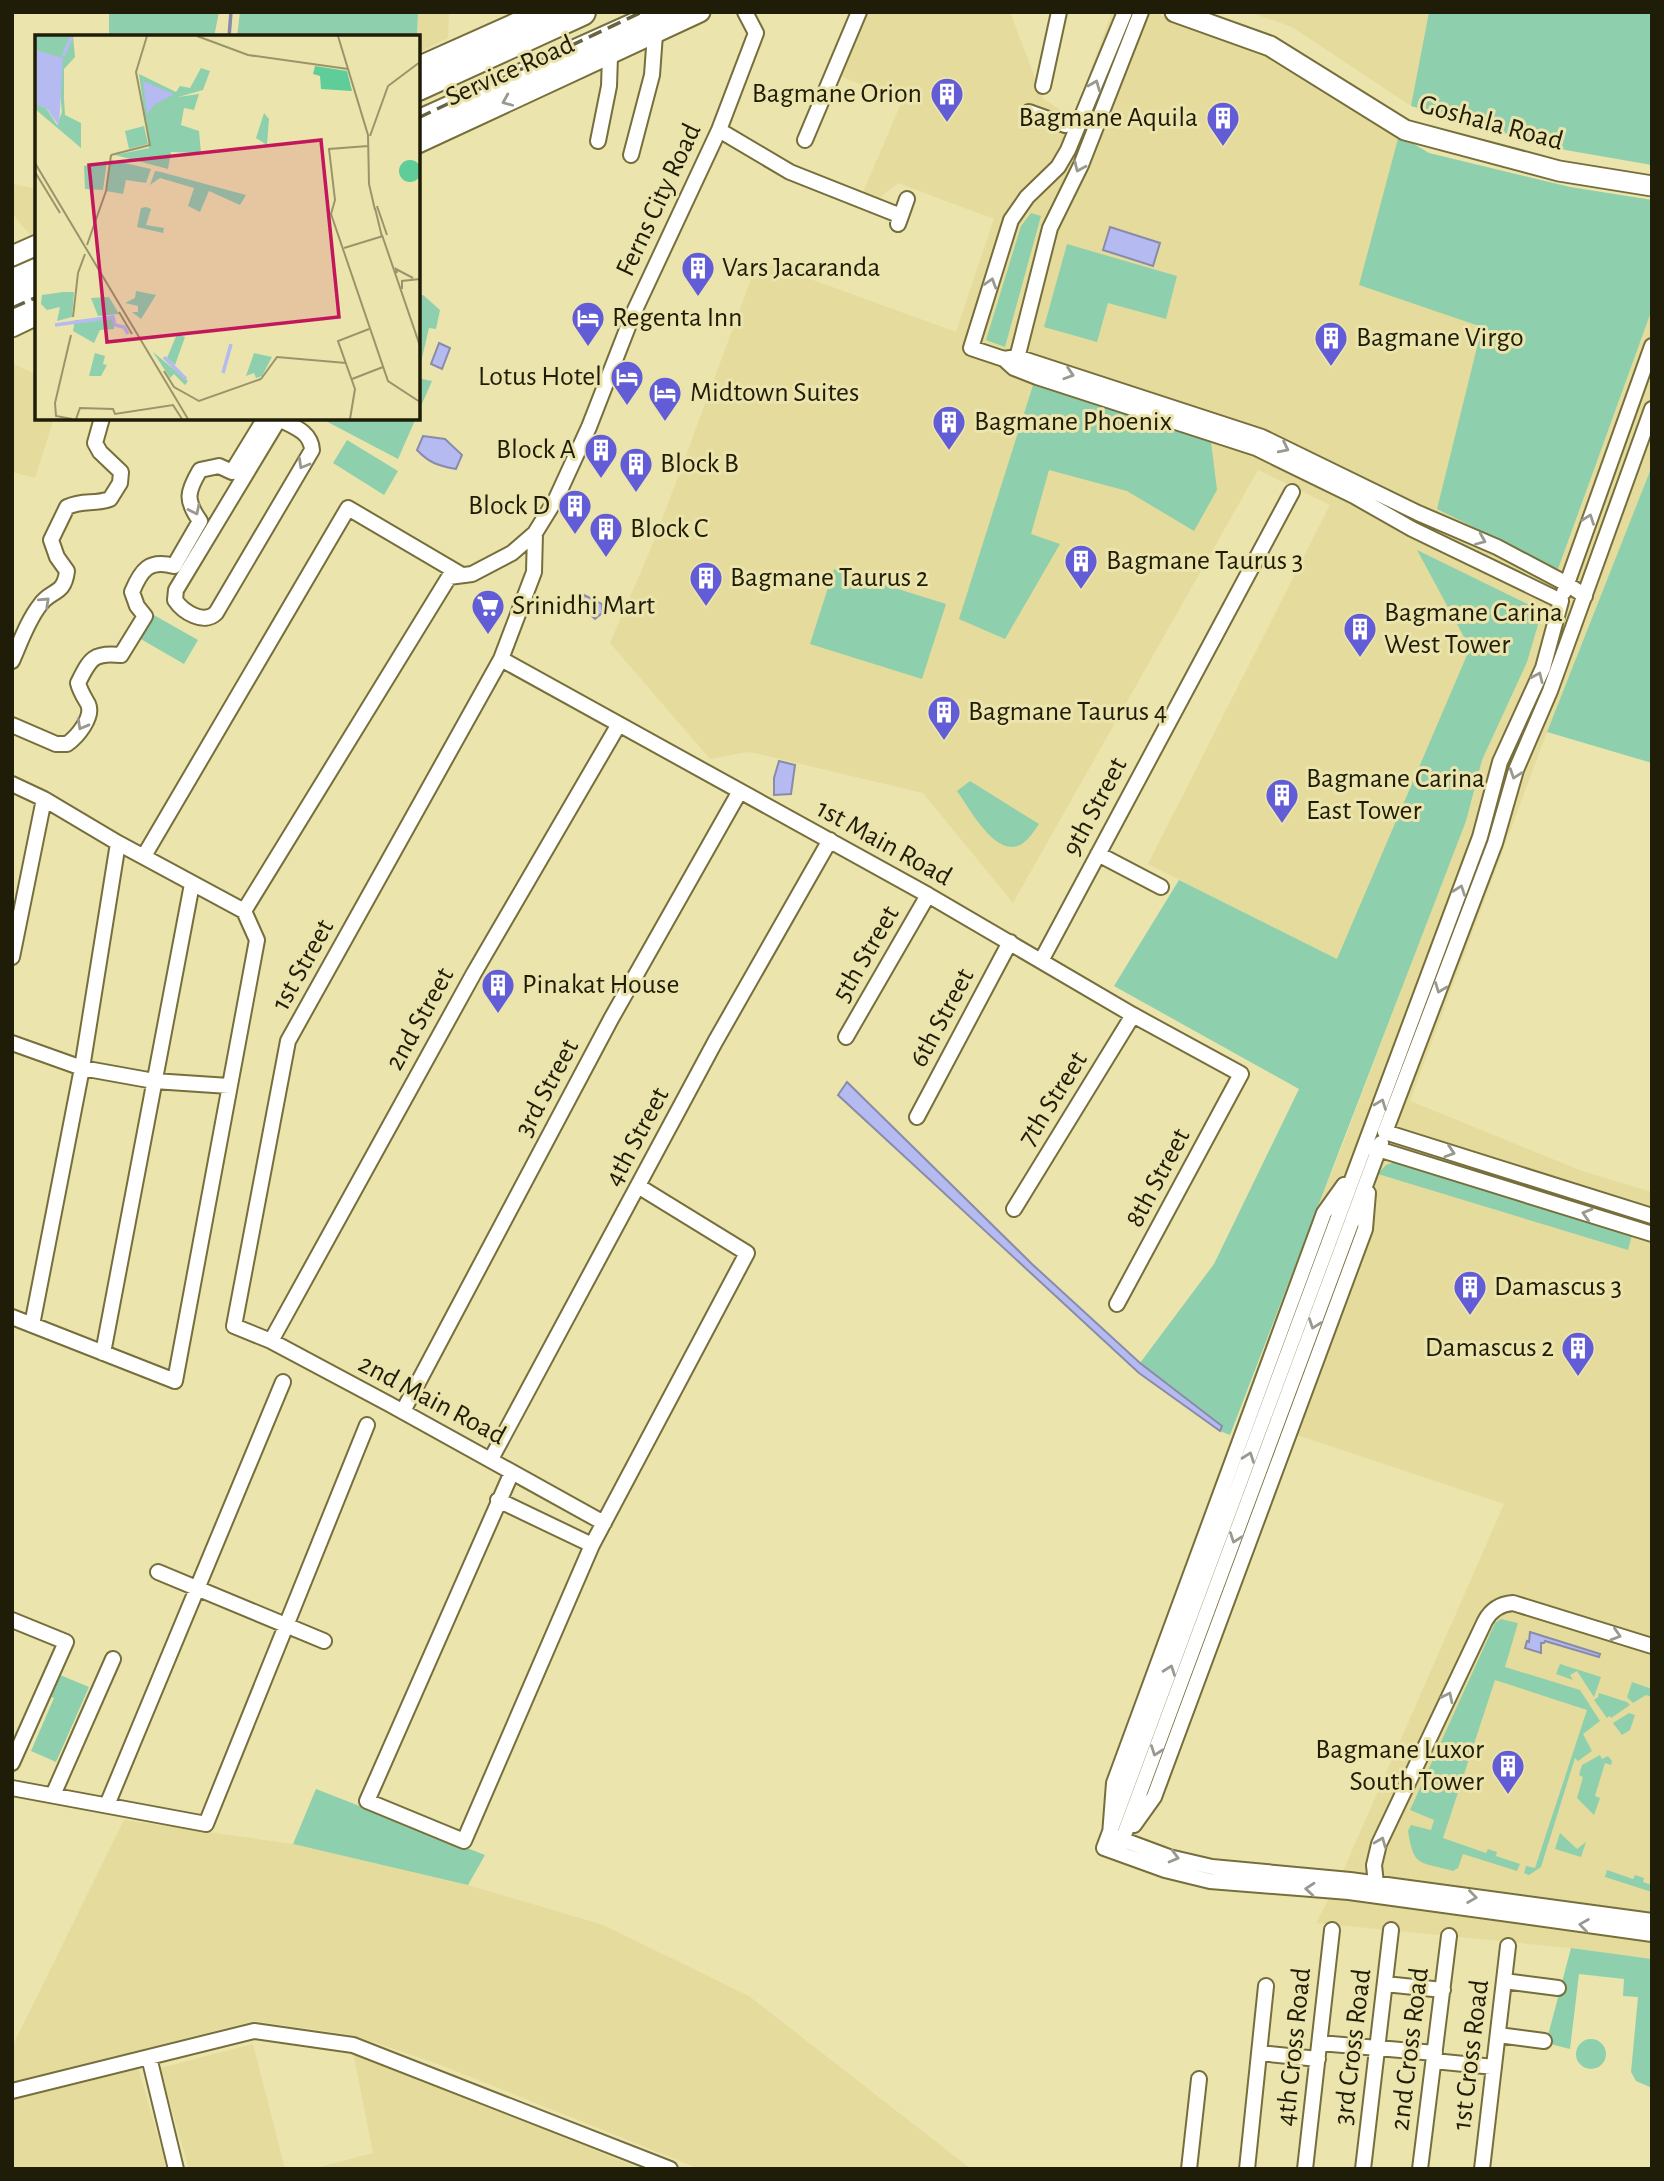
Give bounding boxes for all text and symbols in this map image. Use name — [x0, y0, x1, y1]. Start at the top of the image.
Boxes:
street label: Service Road — [441, 30, 579, 112]
inset map — [35, 35, 420, 420]
building icon: Bagmane Orion — [928, 75, 966, 124]
place label: Bagmane Orion — [752, 80, 922, 108]
one-way arrow — [1087, 80, 1101, 92]
street label: Goshala Road — [1416, 90, 1566, 156]
one-way arrow — [502, 93, 514, 107]
building icon: Bagmane Aquila — [1204, 99, 1242, 148]
place label: Bagmane Aquila — [1018, 104, 1198, 132]
street label: Ferns City Road — [611, 119, 707, 281]
one-way arrow — [1073, 160, 1087, 172]
building icon: Vars Jacaranda — [679, 249, 717, 298]
place label: Vars Jacaranda — [722, 254, 881, 282]
one-way arrow — [983, 277, 998, 289]
hotel icon: Regenta Inn — [569, 299, 607, 348]
place label: Regenta Inn — [612, 304, 742, 332]
building icon: Bagmane Virgo — [1312, 319, 1350, 368]
place label: Bagmane Virgo — [1356, 324, 1524, 352]
hotel icon: Lotus Hotel — [608, 358, 646, 407]
place label: Lotus Hotel — [478, 363, 602, 391]
one-way arrow — [1063, 365, 1075, 380]
hotel icon: Midtown Suites — [646, 374, 684, 423]
place label: Midtown Suites — [690, 379, 859, 407]
building icon: Bagmane Phoenix — [930, 403, 968, 452]
place label: Bagmane Phoenix — [974, 408, 1172, 436]
building icon: Block A — [582, 431, 620, 480]
place label: Block A — [496, 436, 576, 464]
one-way arrow — [1277, 439, 1289, 453]
building icon: Block B — [617, 445, 655, 494]
place label: Block B — [660, 450, 739, 478]
one-way arrow — [298, 457, 311, 470]
building icon: Block D — [556, 487, 594, 536]
place label: Block D — [468, 492, 550, 520]
one-way arrow — [187, 503, 200, 516]
building icon: Block C — [587, 510, 625, 559]
one-way arrow — [1581, 514, 1595, 526]
place label: Block C — [630, 515, 708, 543]
one-way arrow — [1474, 532, 1486, 546]
building icon: Bagmane Taurus 3 — [1062, 542, 1100, 591]
place label: Bagmane Taurus 3 — [1106, 547, 1303, 575]
building icon: Bagmane Taurus 2 — [687, 559, 725, 608]
place label: Bagmane Taurus 2 — [730, 564, 929, 592]
supermarket icon: Srinidhi Mart — [469, 587, 507, 636]
place label: Srinidhi Mart — [512, 592, 655, 620]
one-way arrow — [37, 598, 50, 611]
place label: Bagmane Carina West Tower — [1384, 599, 1563, 659]
building icon: Bagmane Carina West Tower — [1341, 610, 1379, 659]
one-way arrow — [1530, 672, 1544, 684]
building icon: Bagmane Taurus 4 — [925, 693, 963, 742]
place label: Bagmane Taurus 4 — [968, 698, 1167, 726]
one-way arrow — [77, 717, 90, 730]
street label: 9th Street — [1057, 753, 1133, 861]
place label: Bagmane Carina East Tower — [1306, 765, 1485, 825]
one-way arrow — [1509, 767, 1524, 779]
building icon: Bagmane Carina East Tower — [1263, 776, 1301, 825]
street label: 1st Main Road — [812, 794, 956, 892]
one-way arrow — [1452, 885, 1466, 897]
street label: 5th Street — [827, 901, 905, 1007]
street label: 1st Street — [267, 915, 339, 1015]
street label: 2nd Street — [381, 963, 459, 1075]
street label: 6th Street — [904, 964, 980, 1072]
building icon: Pinakat House — [479, 966, 517, 1015]
place label: Pinakat House — [522, 971, 679, 999]
one-way arrow — [1434, 981, 1448, 993]
street label: 3rd Street — [510, 1035, 584, 1141]
street label: 7th Street — [1013, 1047, 1093, 1151]
street label: 4th Street — [599, 1083, 675, 1191]
one-way arrow — [1373, 1099, 1387, 1111]
street label: 8th Street — [1120, 1124, 1196, 1232]
one-way arrow — [1444, 1144, 1456, 1159]
one-way arrow — [1581, 1207, 1593, 1222]
building icon: Damascus 3 — [1451, 1268, 1489, 1317]
place label: Damascus 3 — [1494, 1273, 1622, 1301]
one-way arrow — [1308, 1318, 1322, 1330]
building icon: Damascus 2 — [1559, 1329, 1597, 1378]
place label: Damascus 2 — [1425, 1334, 1554, 1362]
street label: 2nd Main Road — [354, 1349, 510, 1451]
one-way arrow — [1241, 1451, 1255, 1463]
one-way arrow — [1229, 1531, 1243, 1543]
one-way arrow — [1610, 1627, 1622, 1642]
one-way arrow — [1162, 1664, 1176, 1676]
one-way arrow — [1440, 1692, 1454, 1704]
place label: Bagmane Luxor South Tower — [1315, 1736, 1484, 1796]
one-way arrow — [1150, 1744, 1164, 1756]
building icon: Bagmane Luxor South Tower — [1489, 1747, 1527, 1796]
one-way arrow — [1372, 1837, 1386, 1849]
one-way arrow — [1168, 1849, 1180, 1864]
one-way arrow — [1304, 1882, 1315, 1897]
one-way arrow — [1466, 1889, 1478, 1904]
one-way arrow — [1578, 1918, 1590, 1933]
street label: 4th Cross Road — [1272, 1966, 1316, 2128]
street label: 2nd Cross Road — [1386, 1966, 1434, 2132]
street label: 3rd Cross Road — [1330, 1967, 1376, 2127]
street label: 1st Cross Road — [1448, 1978, 1494, 2132]

